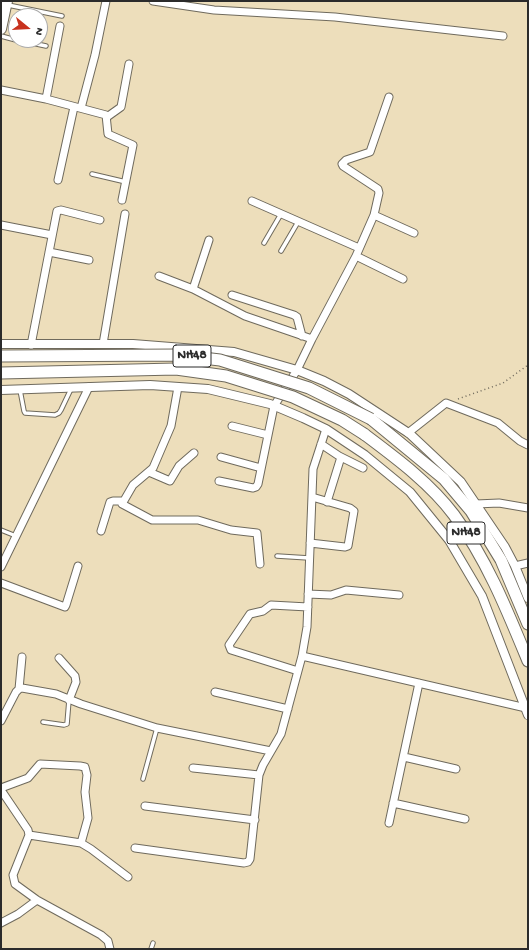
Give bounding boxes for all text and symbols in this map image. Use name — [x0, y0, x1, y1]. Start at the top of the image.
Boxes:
north arrow — [8, 8, 48, 48]
text: N — [32, 26, 45, 37]
road number: NH48 — [173, 345, 211, 367]
road number: NH48 — [447, 522, 485, 544]

